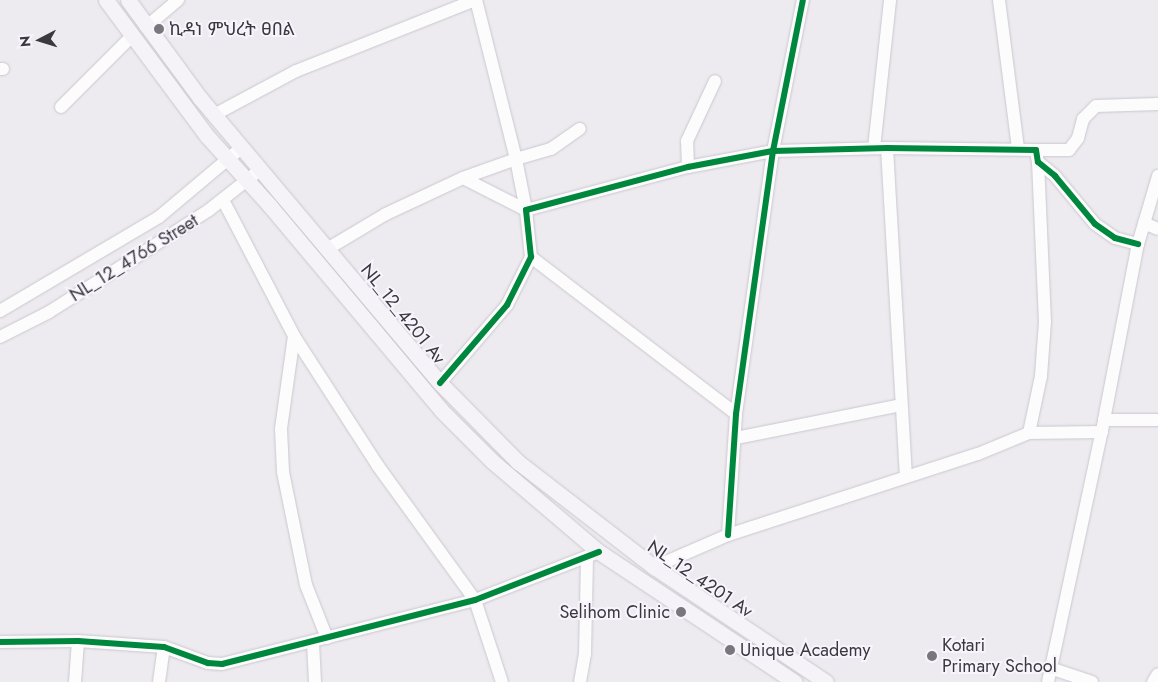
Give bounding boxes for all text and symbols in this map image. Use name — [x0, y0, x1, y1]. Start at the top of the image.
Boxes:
north arrow — [15, 15, 65, 65]
place label: ኪዳነ ምህረት ፀበል — [169, 18, 295, 40]
marker: ኪዳነ ምህረት ፀበል — [153, 23, 165, 35]
text: N — [15, 35, 36, 48]
street label: NL_12_4766 Street — [66, 210, 202, 306]
street label: NL_12_4201 Av — [356, 260, 450, 368]
street label: NL_12_4201 Av — [643, 536, 757, 622]
place label: Selihom Clinic — [559, 601, 670, 623]
marker: Selihom Clinic — [674, 605, 688, 619]
place label: Kotari Primary School — [942, 635, 1057, 678]
place label: Unique Academy — [740, 639, 870, 661]
marker: Unique Academy — [724, 644, 736, 656]
marker: Kotari Primary School — [926, 650, 938, 662]

